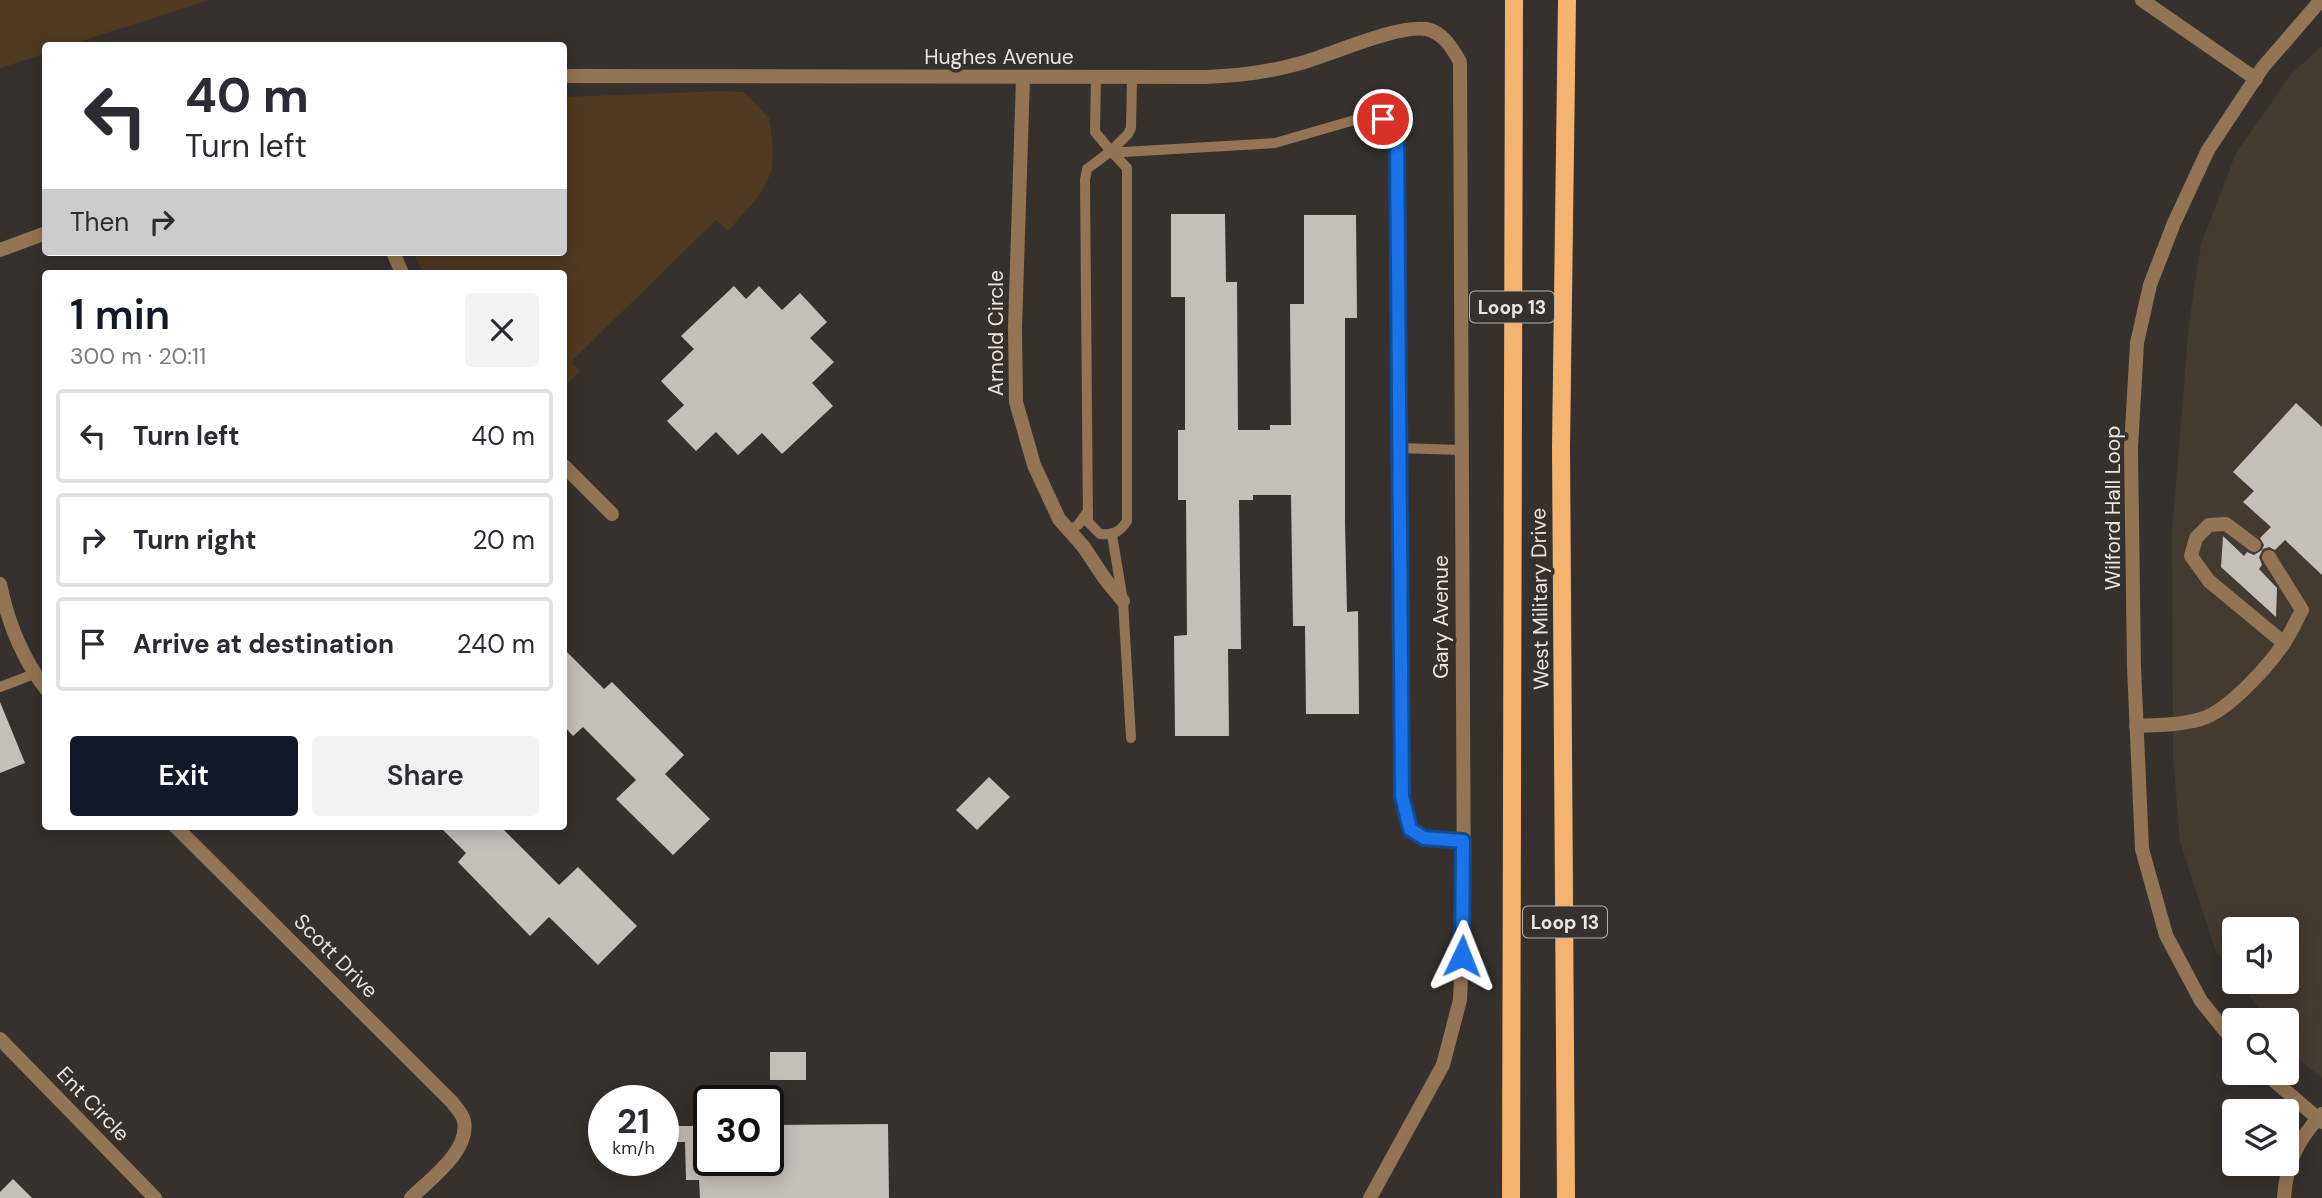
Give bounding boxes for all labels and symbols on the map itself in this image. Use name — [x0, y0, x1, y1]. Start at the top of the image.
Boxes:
street label: Hughes Avenue — [924, 43, 1074, 71]
pin — [1353, 89, 1413, 149]
street label: Arnold Circle — [982, 270, 1010, 396]
road number: Loop 13 — [1470, 292, 1554, 322]
street label: Wilford Hall Loop — [2099, 426, 2127, 590]
street label: West Military Drive — [1524, 508, 1556, 690]
street label: Gary Avenue — [1427, 555, 1455, 679]
road number: Loop 13 — [1523, 906, 1607, 938]
street label: Scott Drive — [288, 908, 384, 1004]
position arrow — [1425, 919, 1499, 993]
street label: Ent Circle — [50, 1061, 136, 1148]
speed limit sign: 30 — [693, 1085, 784, 1176]

